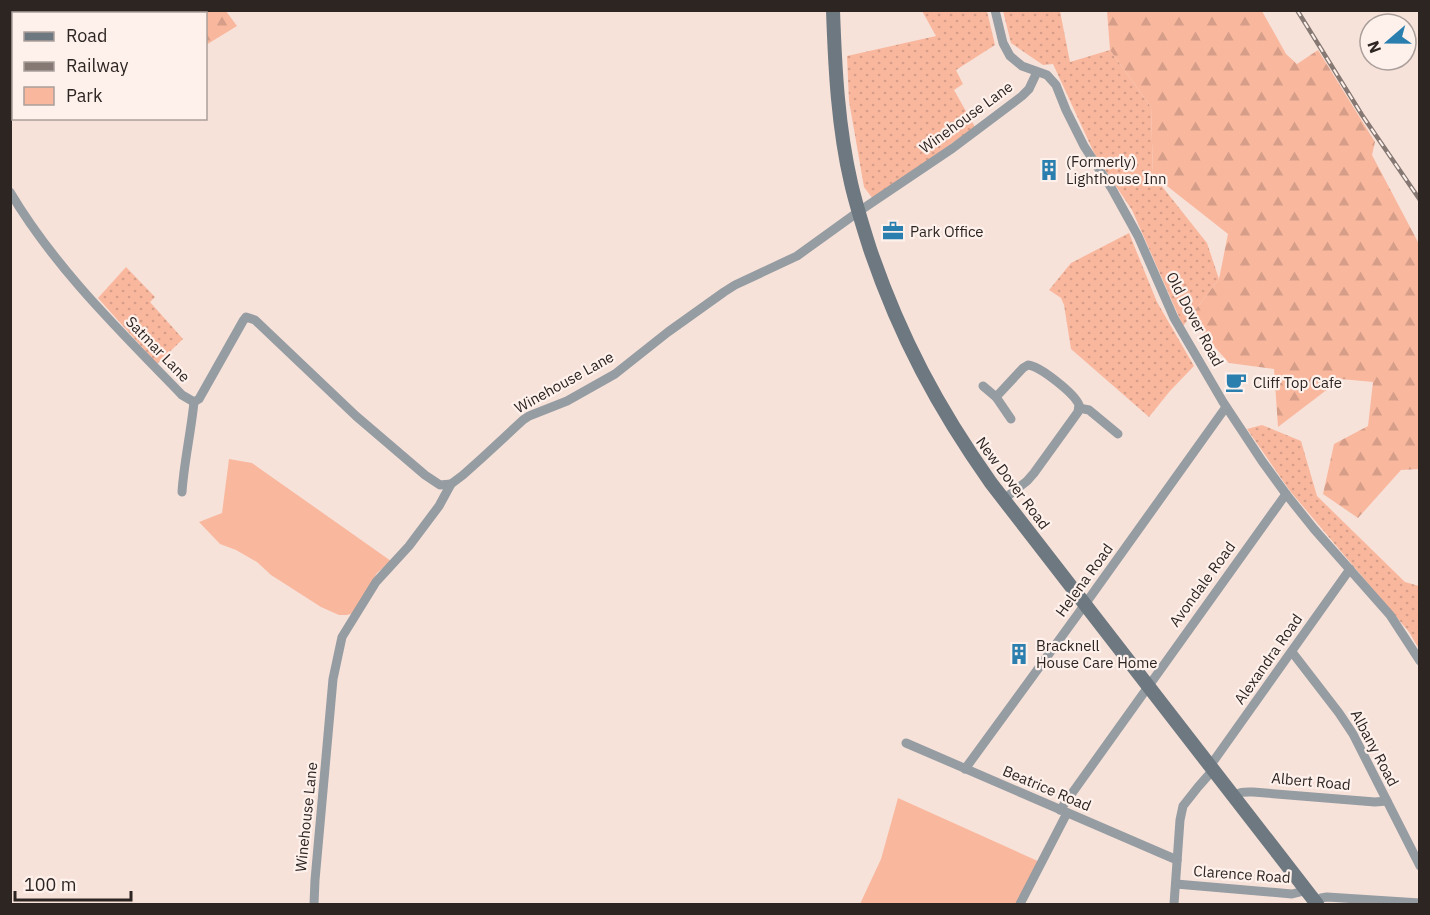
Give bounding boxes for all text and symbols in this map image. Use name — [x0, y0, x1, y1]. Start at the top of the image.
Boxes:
legend — [12, 12, 207, 120]
north arrow — [1358, 12, 1418, 72]
text: Road — [66, 24, 107, 47]
text: N — [1363, 38, 1385, 56]
text: Railway — [66, 54, 128, 77]
street label: Winehouse Lane — [916, 77, 1016, 157]
text: Park — [66, 84, 103, 107]
place label: (Formerly) Lighthouse Inn — [1066, 152, 1167, 188]
building icon: (Formerly) Lighthouse Inn — [1037, 158, 1061, 182]
office icon: Park Office — [881, 219, 905, 243]
place label: Park Office — [910, 222, 984, 241]
street label: Old Dover Road — [1162, 268, 1228, 370]
street label: Satmar Lane — [122, 312, 194, 386]
street label: Winehouse Lane — [511, 347, 617, 417]
cafe icon: Cliff Top Cafe — [1224, 370, 1248, 394]
place label: Cliff Top Cafe — [1253, 373, 1342, 392]
street label: New Dover Road — [972, 433, 1054, 533]
street label: Avondale Road — [1165, 538, 1239, 630]
street label: Helena Road — [1051, 540, 1117, 620]
street label: Alexandra Road — [1230, 610, 1306, 708]
place label: Bracknell House Care Home — [1036, 636, 1157, 672]
building icon: Bracknell House Care Home — [1007, 642, 1031, 666]
street label: Albany Road — [1347, 706, 1403, 790]
street label: Winehouse Lane — [291, 761, 321, 873]
street label: Beatrice Road — [1000, 761, 1094, 815]
street label: Albert Road — [1271, 768, 1351, 794]
street label: Clarence Road — [1193, 861, 1291, 887]
scale bar — [15, 864, 130, 902]
text: 100 m — [24, 873, 76, 896]

